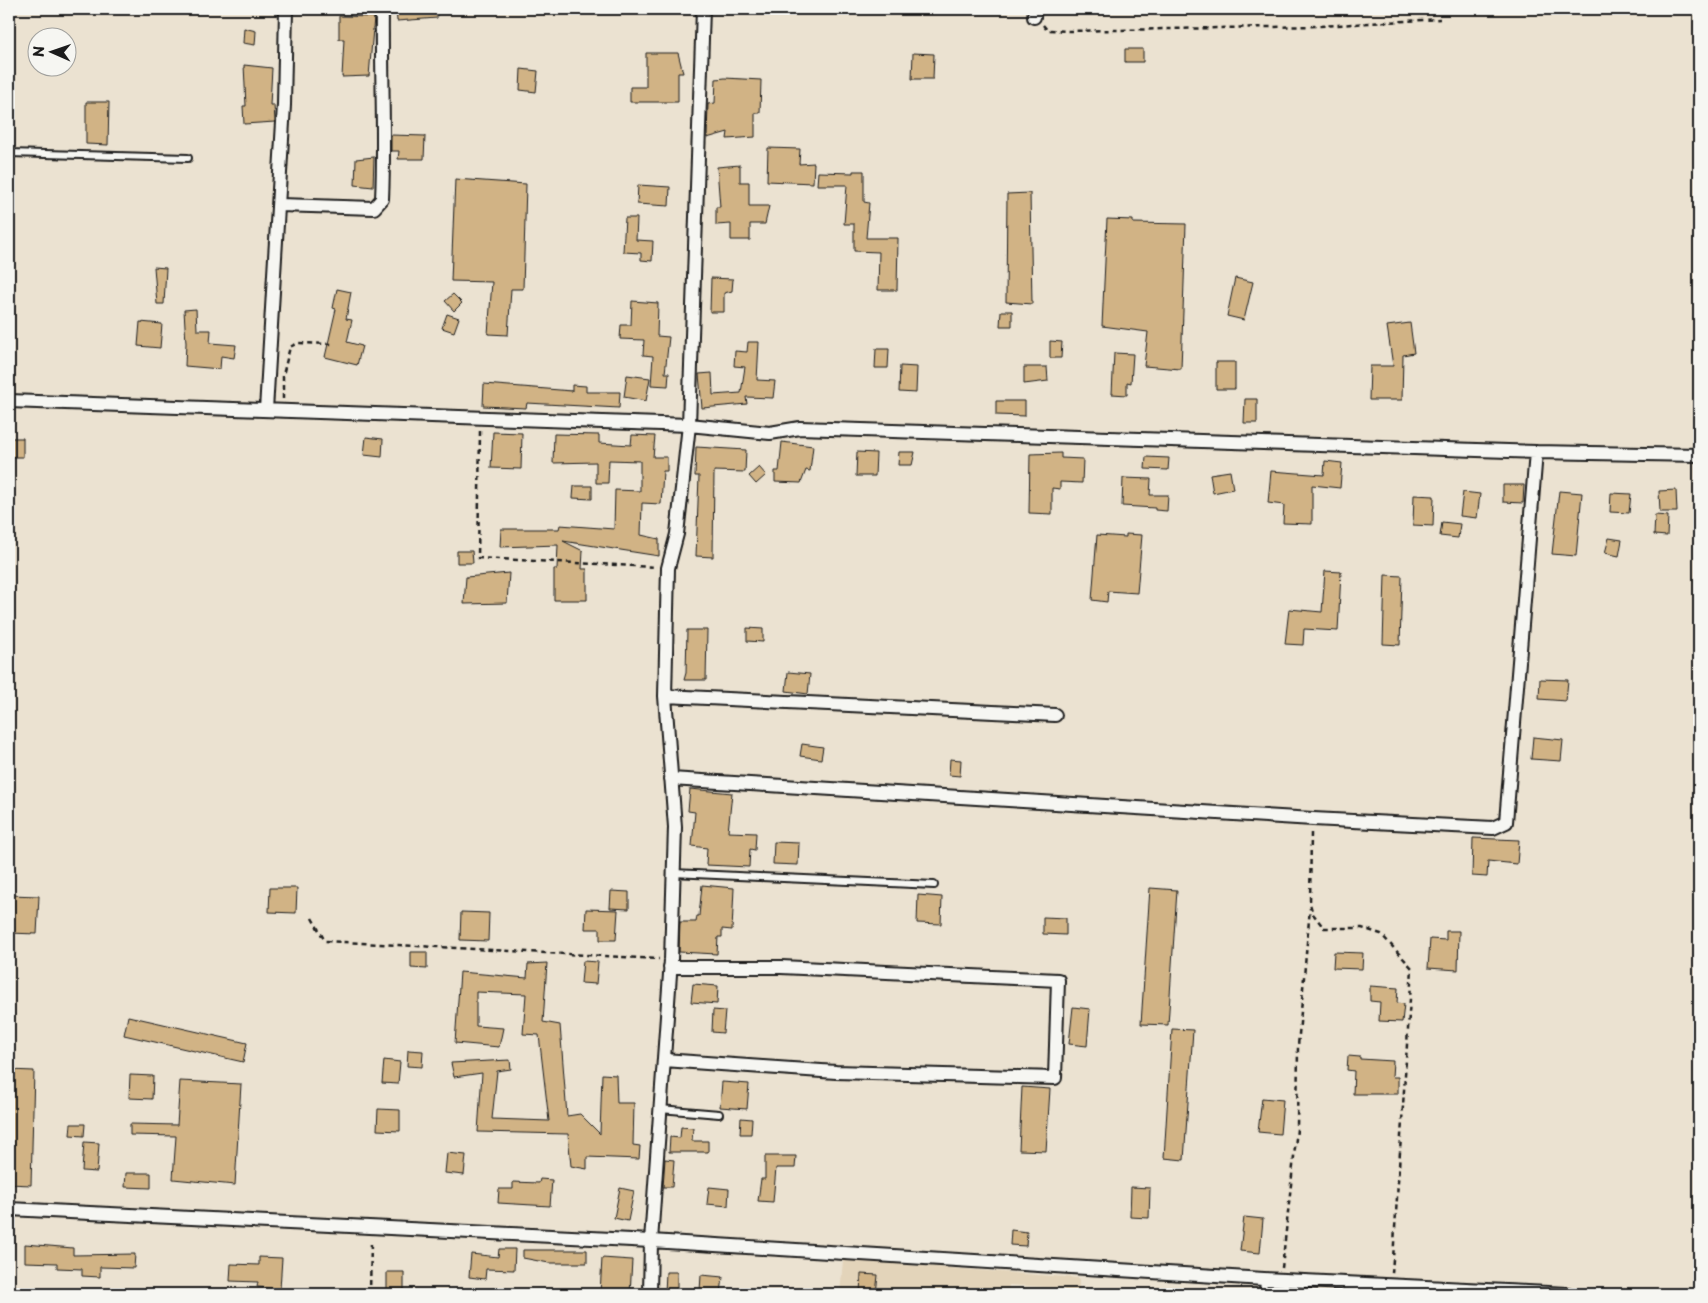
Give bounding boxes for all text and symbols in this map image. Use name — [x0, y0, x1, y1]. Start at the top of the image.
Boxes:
north arrow — [28, 28, 78, 78]
text: N — [28, 46, 49, 57]

